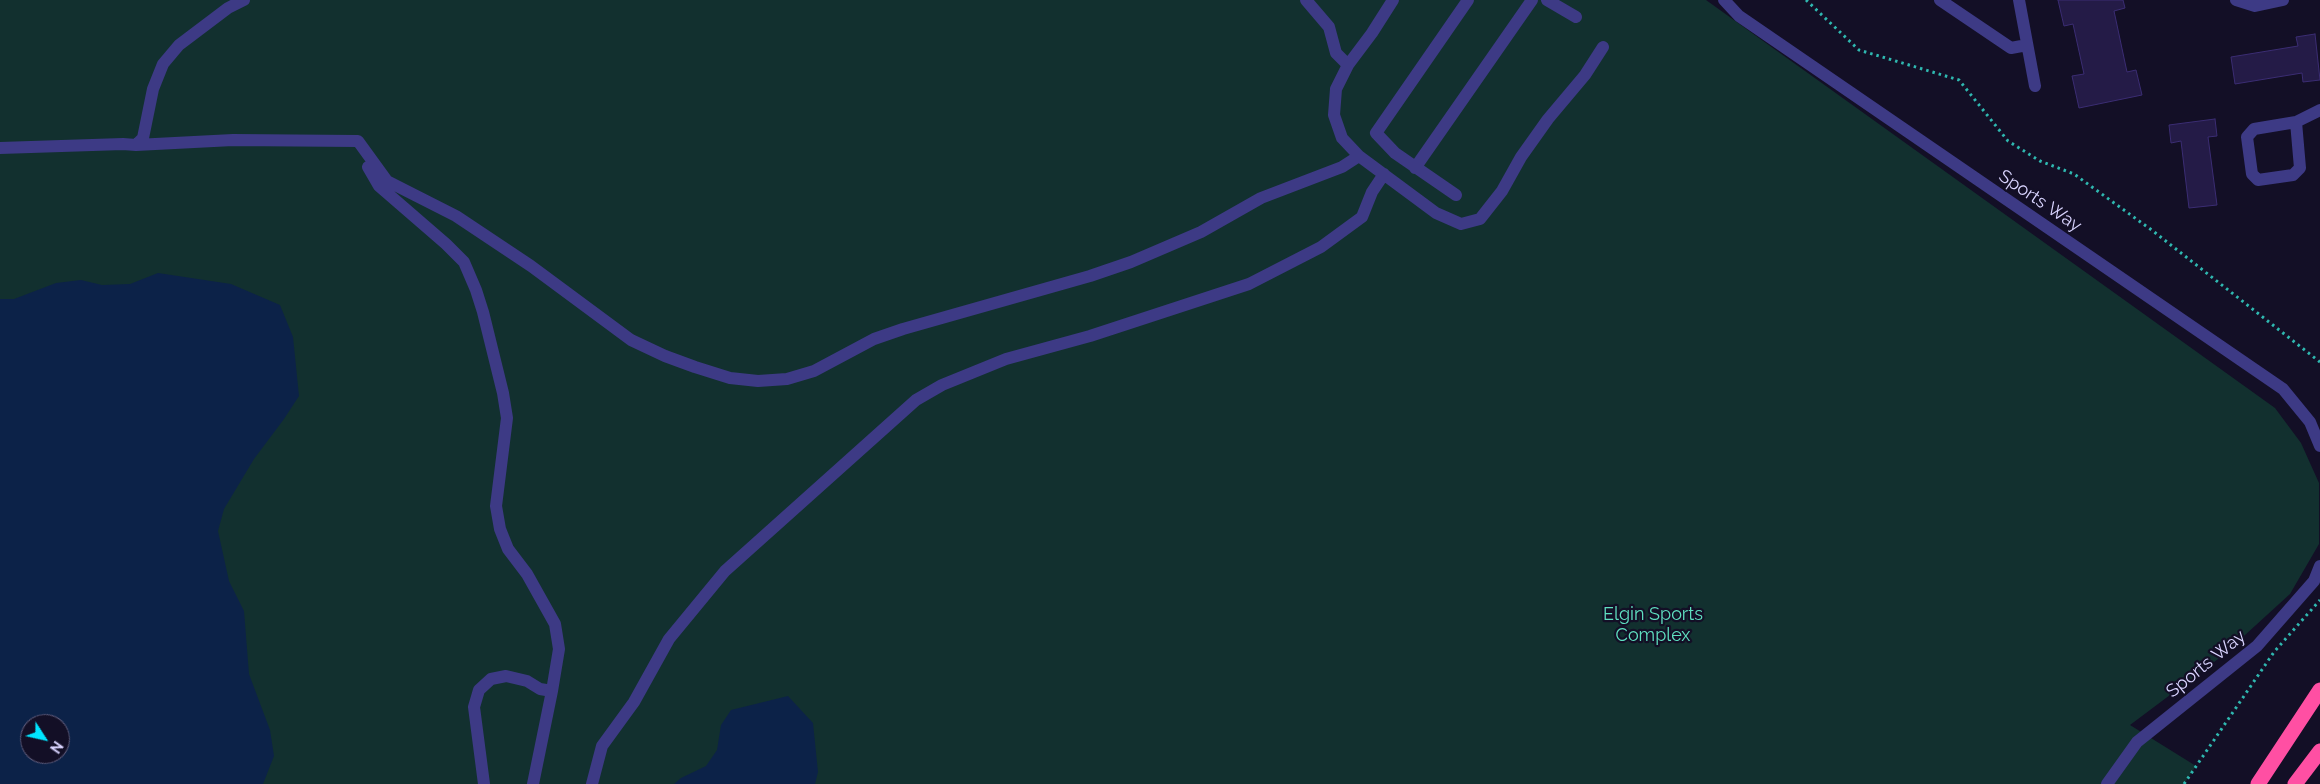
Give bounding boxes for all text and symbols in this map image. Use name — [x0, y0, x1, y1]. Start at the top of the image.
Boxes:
street label: Sports Way — [1994, 165, 2086, 237]
park label: Elgin Sports Complex — [1603, 604, 1703, 646]
street label: Sports Way — [2162, 626, 2250, 702]
north arrow — [20, 714, 70, 764]
text: N — [47, 738, 66, 756]

